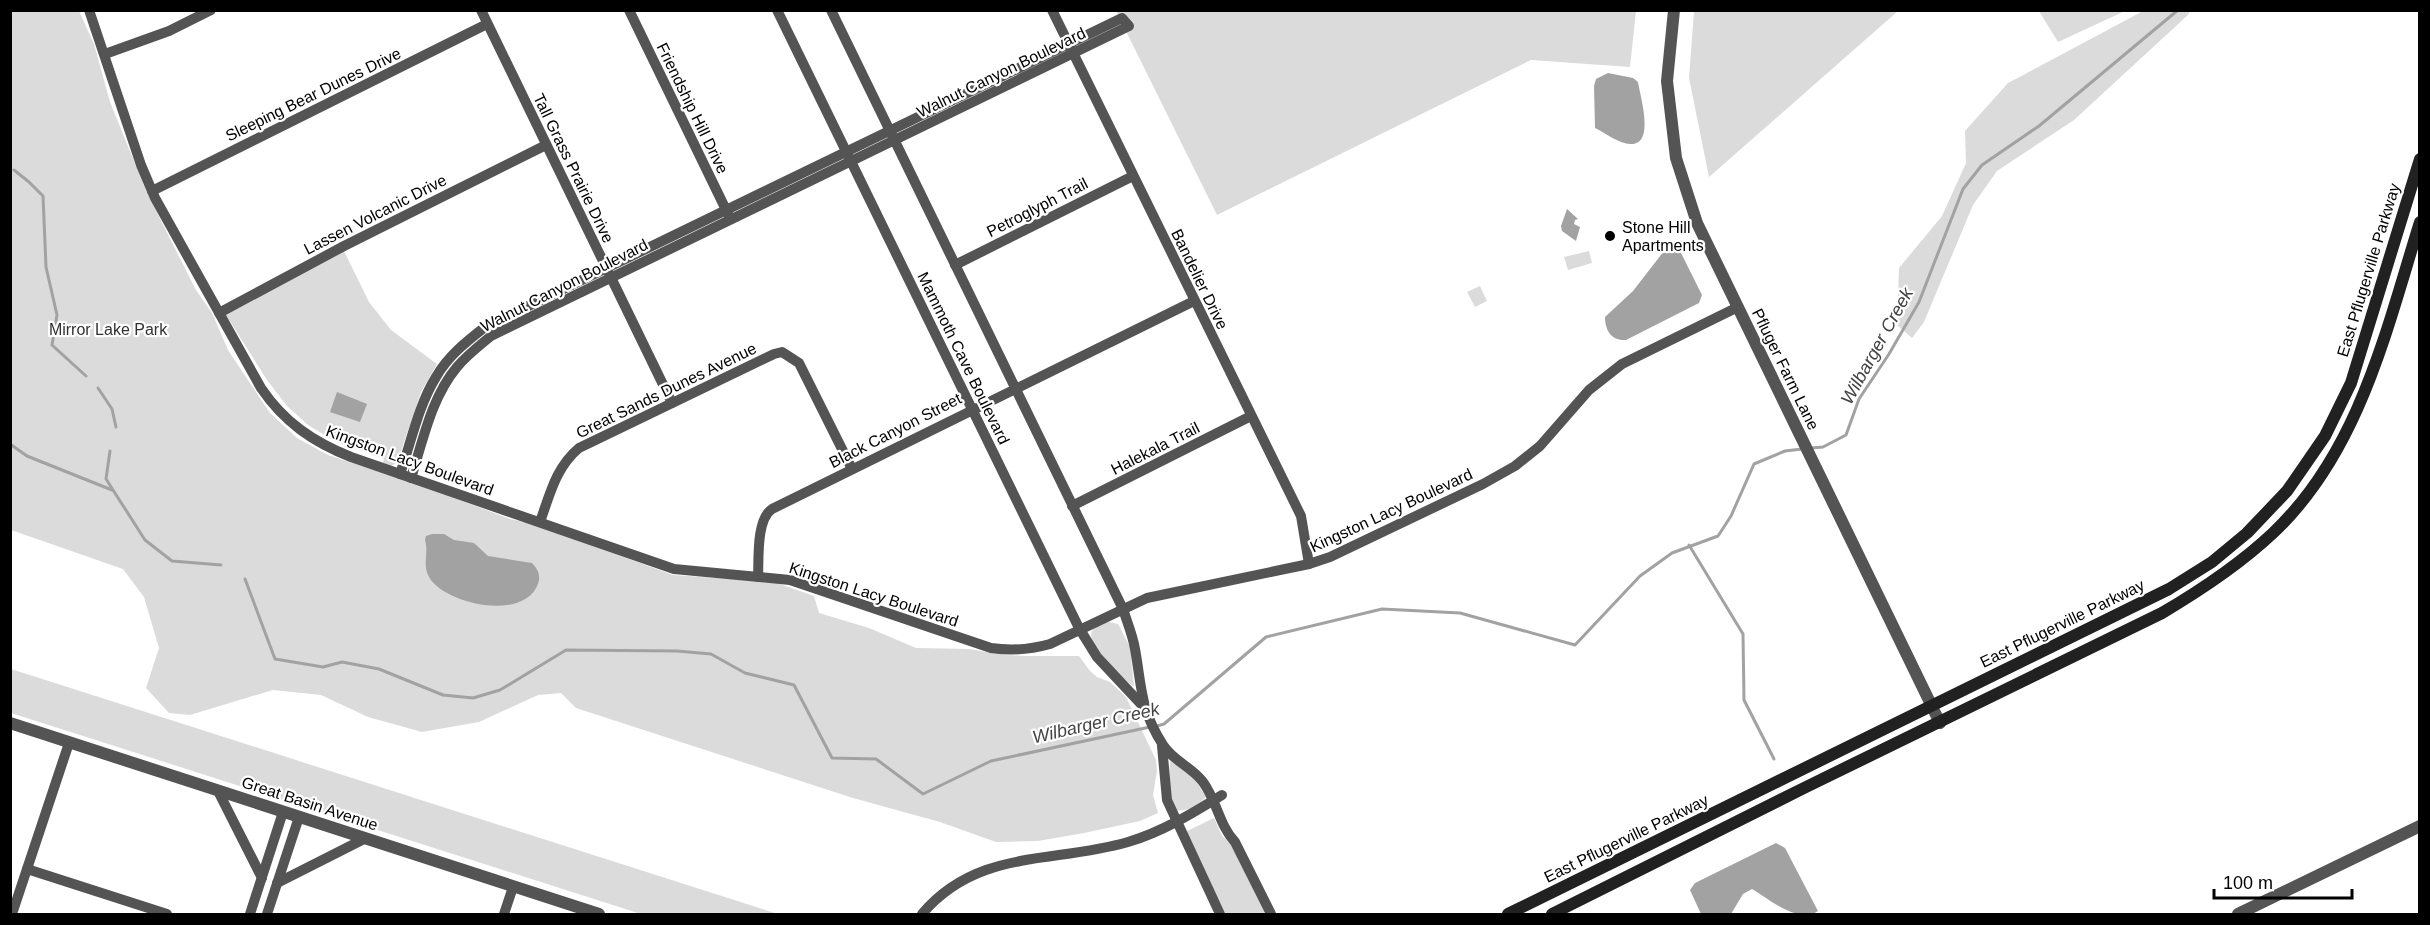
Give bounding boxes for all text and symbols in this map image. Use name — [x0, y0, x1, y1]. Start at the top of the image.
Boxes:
street label: Walnut Canyon Boulevard — [914, 24, 1088, 121]
street label: Friendship Hill Drive — [654, 40, 732, 176]
street label: Sleeping Bear Dunes Drive — [223, 44, 404, 144]
street label: Tall Grass Prairie Drive — [530, 91, 617, 246]
street label: Lassen Volcanic Drive — [301, 171, 449, 258]
street label: Petroglyph Trail — [984, 175, 1091, 240]
street label: East Pflugerville Parkway — [2334, 181, 2403, 359]
place label: Stone Hill Apartments — [1622, 219, 1704, 254]
street label: Bandelier Drive — [1168, 226, 1231, 332]
marker: Stone Hill Apartments — [1603, 229, 1617, 243]
street label: Walnut Canyon Boulevard — [478, 236, 651, 335]
street label: Mammoth Cave Boulevard — [914, 269, 1013, 447]
water label: Wilbarger Creek — [1837, 283, 1918, 408]
street label: Pfluger Farm Lane — [1749, 306, 1822, 433]
park label: Mirror Lake Park — [49, 321, 168, 338]
street label: Great Sands Dunes Avenue — [573, 339, 759, 442]
street label: Black Canyon Street — [826, 390, 965, 471]
street label: Halekala Trail — [1108, 419, 1202, 478]
street label: Kingston Lacy Boulevard — [324, 422, 496, 499]
street label: Kingston Lacy Boulevard — [1307, 465, 1475, 556]
street label: Kingston Lacy Boulevard — [787, 559, 961, 630]
street label: East Pflugerville Parkway — [1977, 576, 2147, 671]
water label: Wilbarger Creek — [1030, 698, 1162, 747]
street label: Great Basin Avenue — [240, 773, 380, 834]
street label: East Pflugerville Parkway — [1541, 791, 1711, 886]
scale bar — [2214, 862, 2352, 900]
text: 100 m — [2223, 873, 2273, 893]

